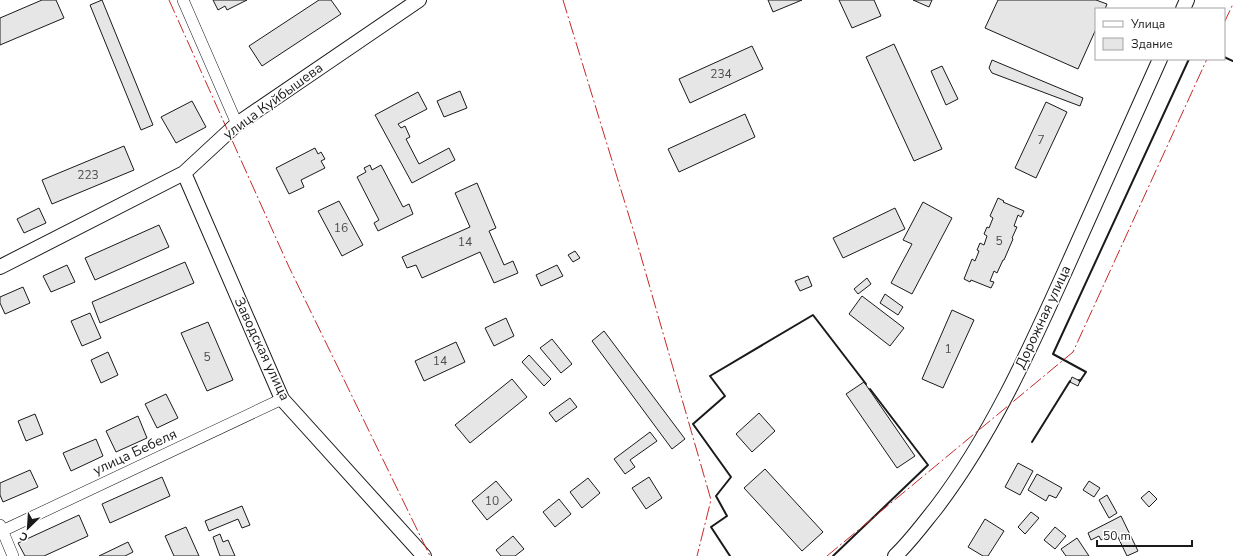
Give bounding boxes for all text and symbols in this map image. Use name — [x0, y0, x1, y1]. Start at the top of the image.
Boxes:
legend — [1095, 8, 1225, 60]
text: Улица — [1130, 16, 1165, 32]
text: Здание — [1131, 36, 1173, 52]
street label: улица Куйбышева — [219, 58, 327, 144]
house number: 234 — [710, 66, 732, 82]
house number: 7 — [1037, 132, 1045, 148]
house number: 223 — [77, 167, 99, 183]
house number: 16 — [334, 220, 348, 236]
house number: 5 — [995, 233, 1003, 249]
house number: 14 — [458, 234, 472, 250]
street label: Дорожная улица — [1011, 262, 1075, 372]
street label: Заводская улица — [230, 294, 294, 404]
house number: 1 — [944, 341, 952, 357]
house number: 5 — [203, 349, 211, 365]
house number: 14 — [433, 353, 447, 369]
street label: улица Бебеля — [90, 424, 180, 480]
house number: 10 — [485, 493, 499, 509]
north arrow — [8, 508, 48, 548]
scale bar — [1097, 522, 1192, 548]
text: С — [17, 528, 31, 545]
text: 50 m — [1103, 528, 1131, 544]

